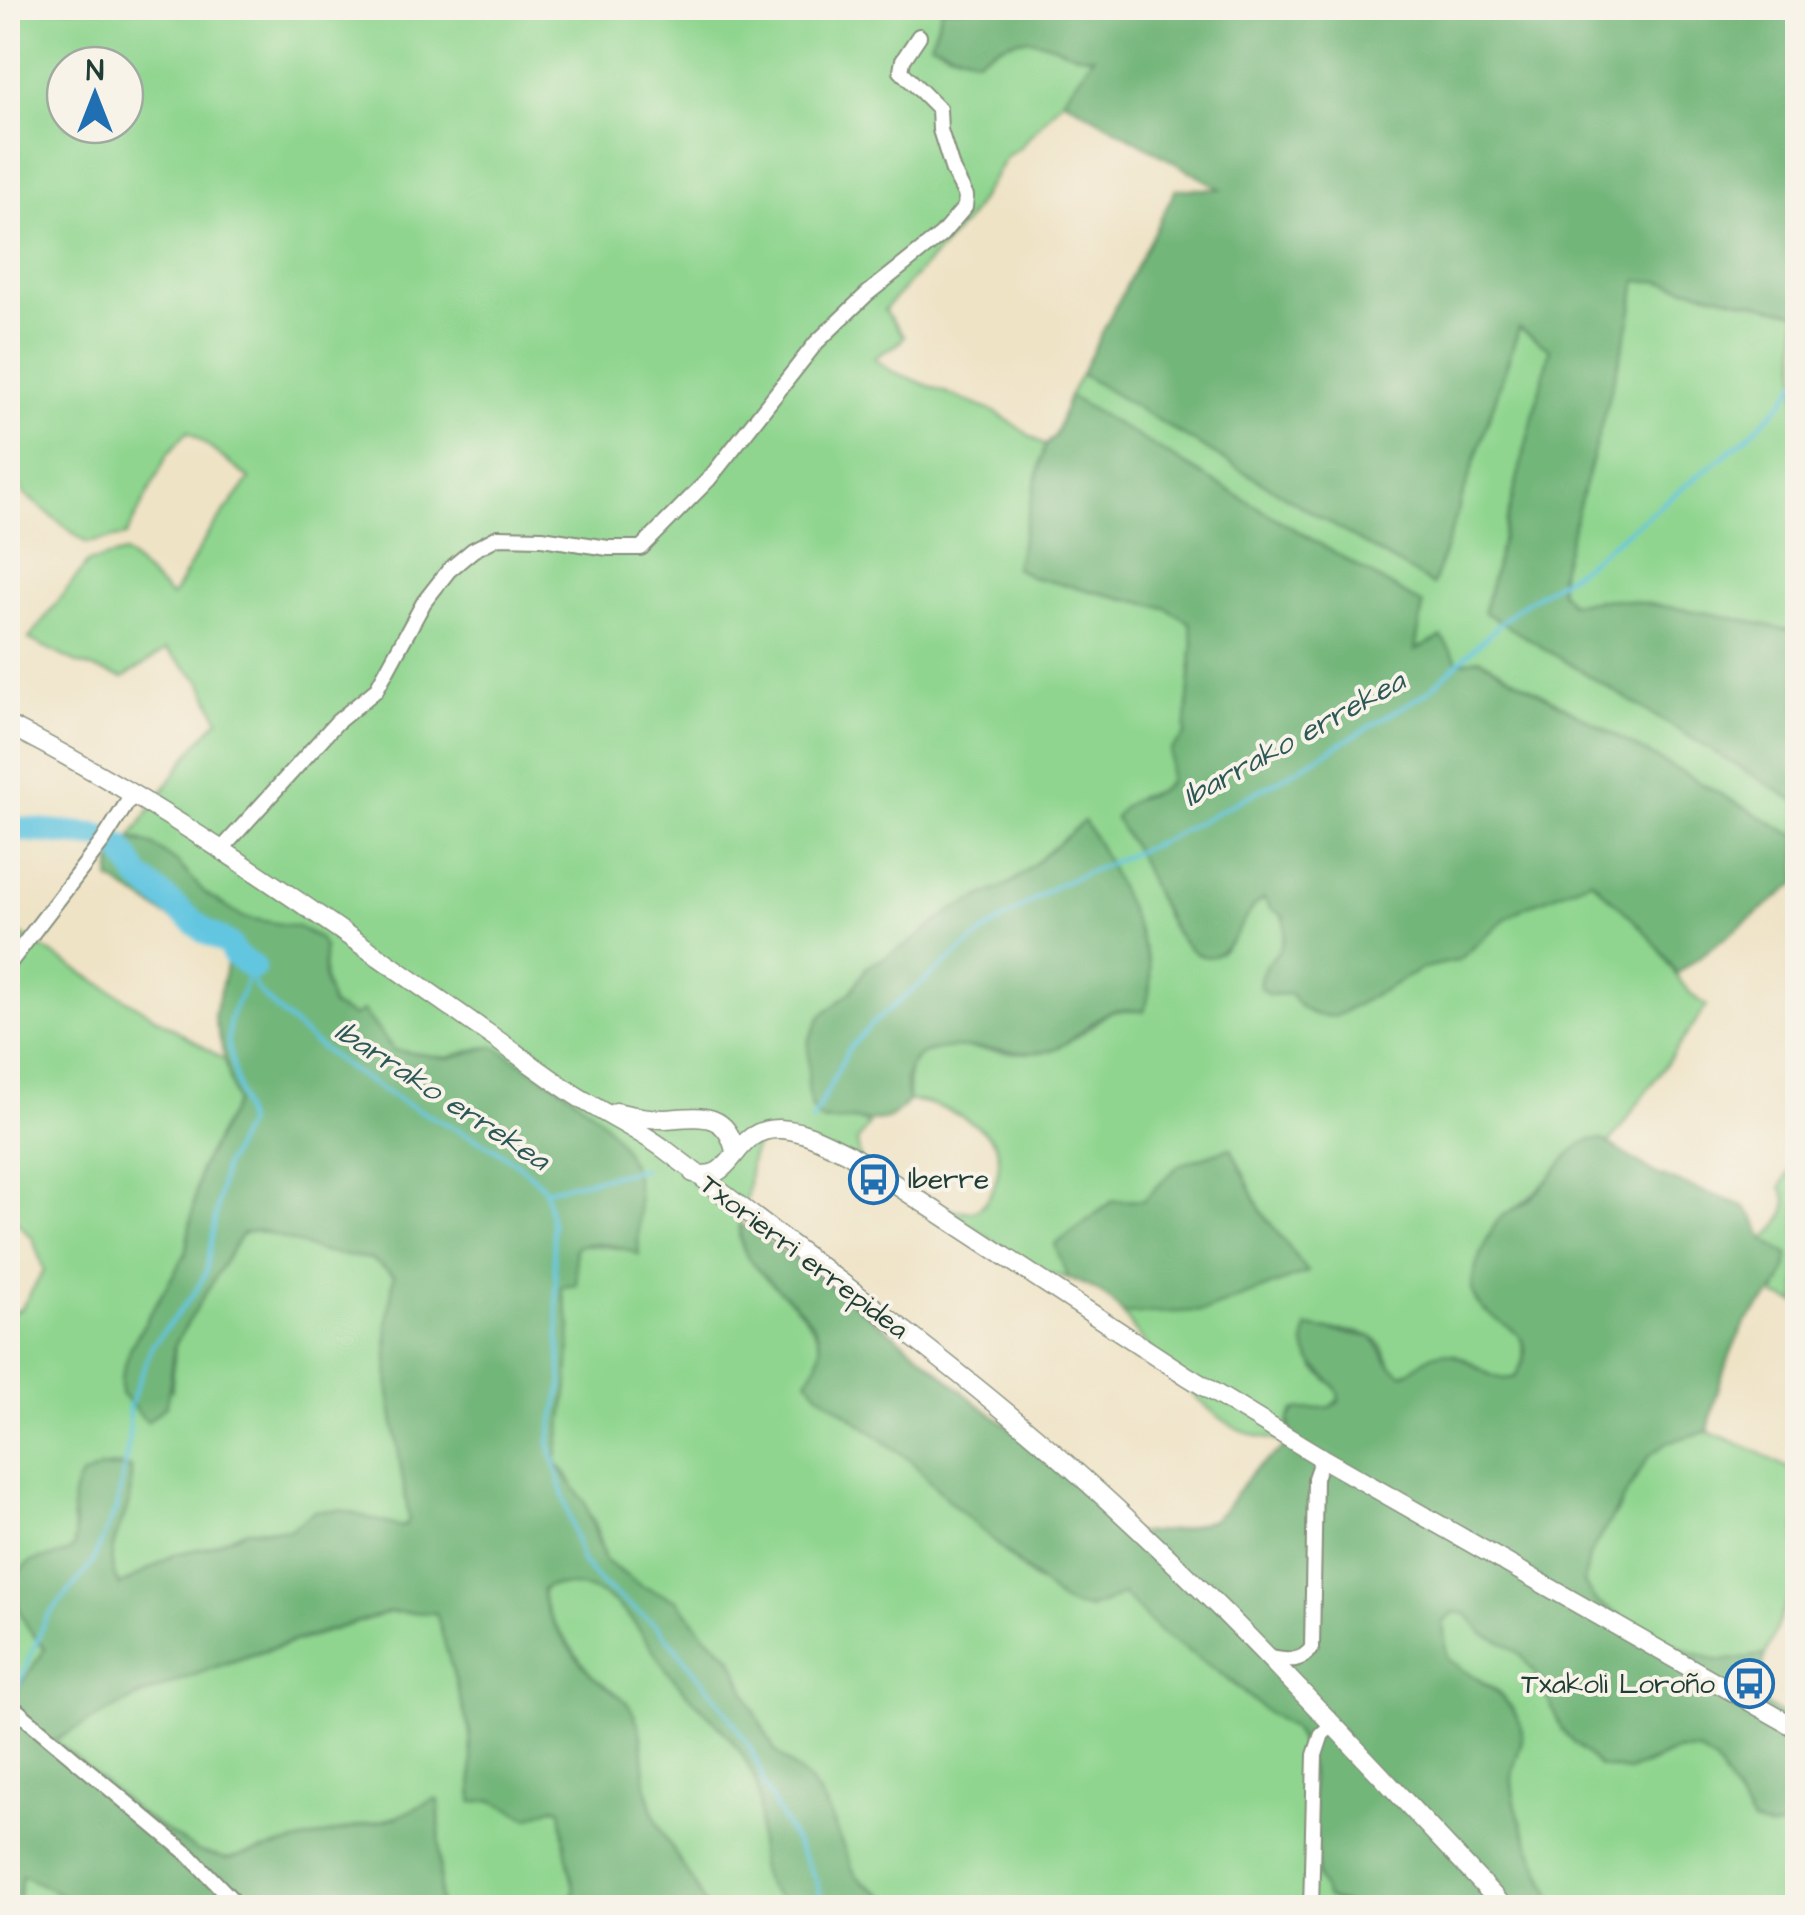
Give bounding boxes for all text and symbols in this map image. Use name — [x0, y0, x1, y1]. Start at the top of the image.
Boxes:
north arrow — [45, 45, 145, 145]
text: N — [86, 52, 104, 91]
water label: Ibarrako errekea — [1175, 660, 1414, 817]
water label: Ibarrako errekea — [327, 1011, 559, 1182]
bus stop icon: Iberre — [847, 1153, 899, 1205]
place label: Iberre — [908, 1160, 989, 1199]
street label: Txorierri errepidea — [692, 1165, 916, 1349]
bus stop icon: Txakoli Loroño — [1724, 1658, 1776, 1710]
place label: Txakoli Loroño — [1521, 1665, 1715, 1704]

